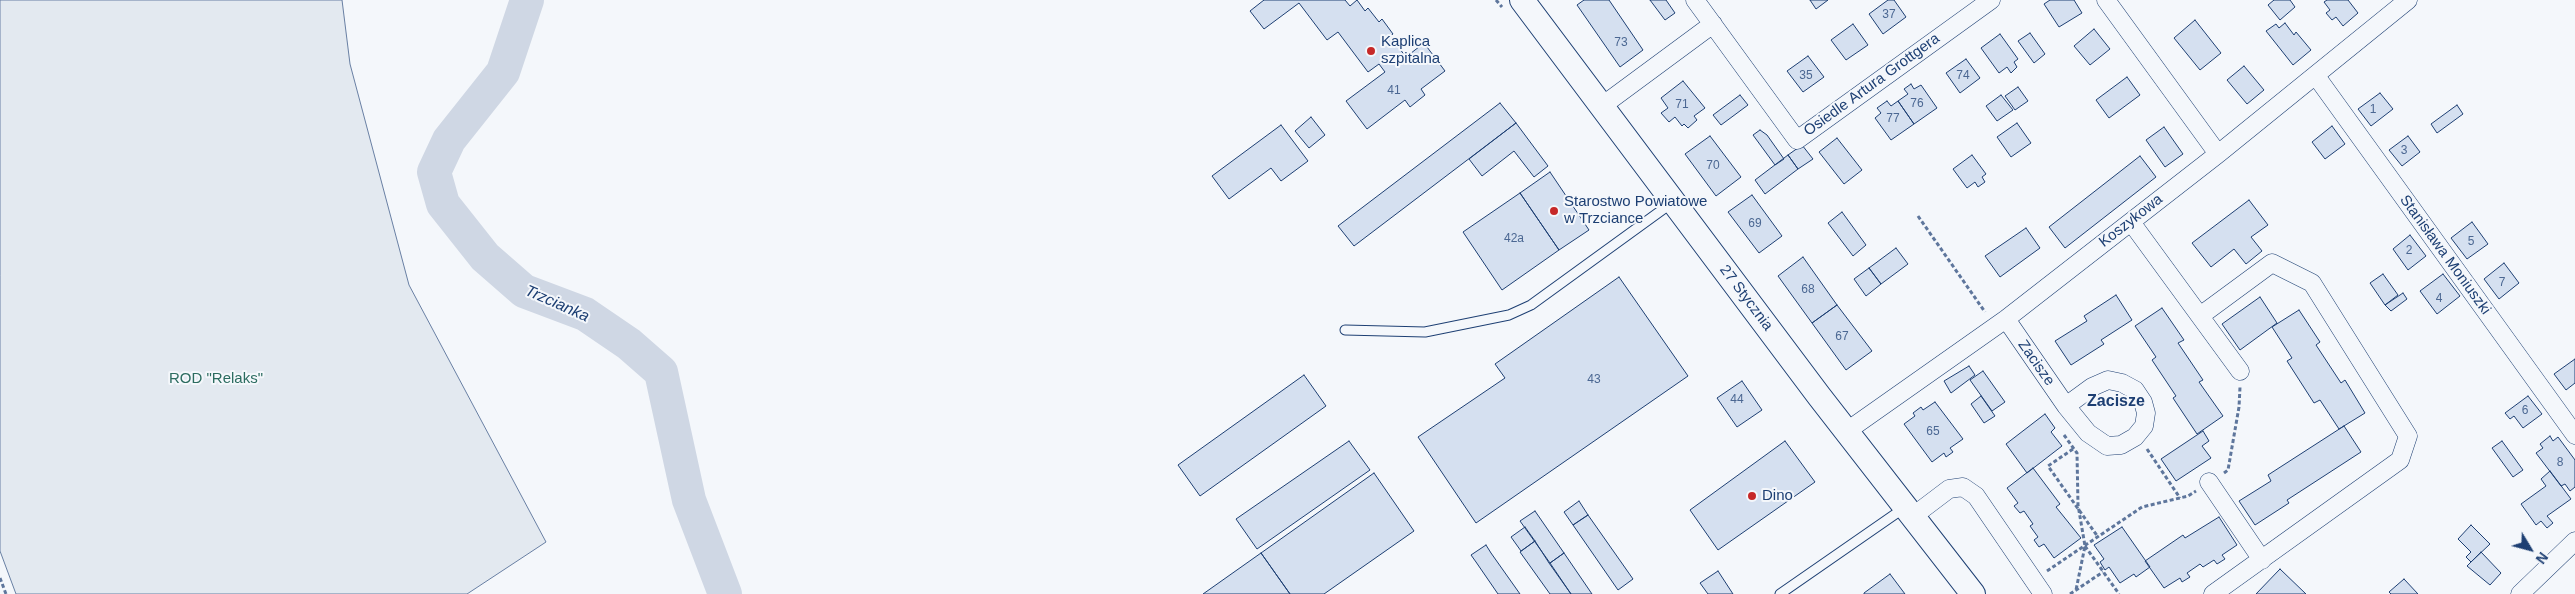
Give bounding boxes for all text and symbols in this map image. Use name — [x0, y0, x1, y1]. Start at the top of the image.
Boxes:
house number: 37 — [1882, 8, 1896, 22]
street label: Osiedle Artura Grottgera — [1801, 30, 1943, 140]
place label: Kaplica szpitalna — [1381, 33, 1440, 68]
house number: 73 — [1614, 36, 1628, 50]
marker: Kaplica szpitalna — [1365, 45, 1377, 57]
house number: 35 — [1799, 69, 1813, 83]
house number: 74 — [1956, 69, 1970, 83]
house number: 41 — [1387, 84, 1401, 98]
house number: 76 — [1910, 97, 1924, 111]
house number: 71 — [1675, 98, 1689, 112]
house number: 1 — [2370, 103, 2376, 117]
house number: 77 — [1886, 112, 1900, 126]
house number: 3 — [2401, 144, 2407, 158]
house number: 70 — [1706, 159, 1720, 173]
street label: Koszykowa — [2096, 191, 2166, 251]
street label: Stanisława Moniuszki — [2396, 192, 2494, 318]
place label: Starostwo Powiatowe w Trzciance — [1564, 193, 1707, 228]
marker: Starostwo Powiatowe w Trzciance — [1548, 205, 1560, 217]
house number: 69 — [1748, 217, 1762, 231]
house number: 42a — [1504, 232, 1524, 246]
house number: 5 — [2468, 235, 2474, 249]
house number: 2 — [2406, 244, 2412, 258]
street label: 27 Stycznia — [1715, 262, 1777, 334]
house number: 7 — [2499, 276, 2505, 290]
water label: Trzcianka — [522, 281, 592, 327]
house number: 68 — [1801, 283, 1815, 297]
house number: 4 — [2436, 292, 2442, 306]
house number: 67 — [1835, 330, 1849, 344]
street label: Zacisze — [2014, 337, 2058, 389]
park label: ROD "Relaks" — [169, 370, 263, 388]
house number: 43 — [1587, 373, 1601, 387]
district label: Zacisze — [2087, 392, 2145, 412]
house number: 44 — [1730, 393, 1744, 407]
house number: 6 — [2522, 404, 2528, 418]
house number: 65 — [1926, 425, 1940, 439]
house number: 8 — [2557, 456, 2563, 470]
place label: Dino — [1762, 487, 1793, 505]
marker: Dino — [1746, 490, 1758, 502]
north arrow — [2505, 524, 2555, 574]
text: N — [2533, 549, 2551, 567]

